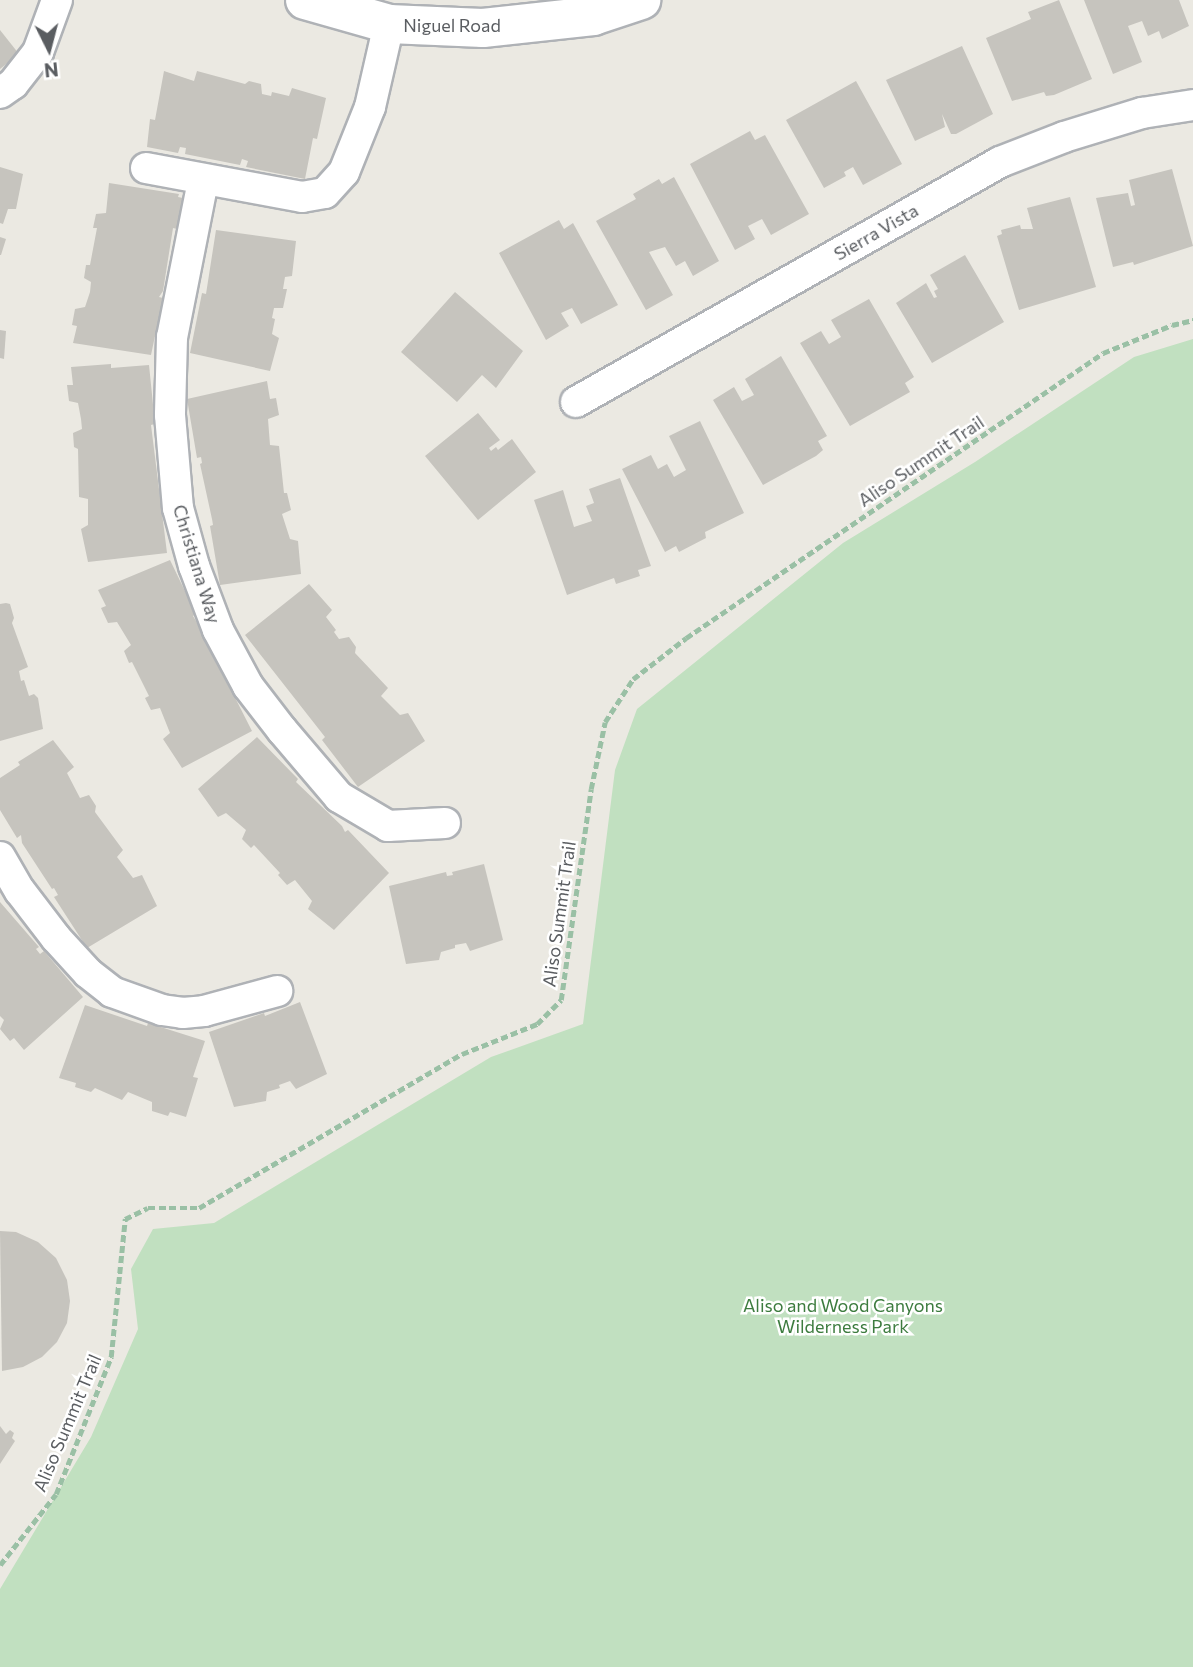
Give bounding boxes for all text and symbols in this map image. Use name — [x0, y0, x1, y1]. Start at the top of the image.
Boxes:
north arrow — [14, 14, 84, 84]
street label: Niguel Road — [403, 14, 501, 36]
text: N — [43, 58, 60, 83]
street label: Sierra Vista — [830, 199, 922, 265]
street label: Aliso Summit Trail — [854, 411, 988, 511]
street label: Christiana Way — [169, 502, 225, 626]
street label: Aliso Summit Trail — [538, 840, 580, 988]
park label: Aliso and Wood Canyons Wilderness Park — [743, 1295, 943, 1338]
street label: Aliso Summit Trail — [28, 1351, 106, 1495]

